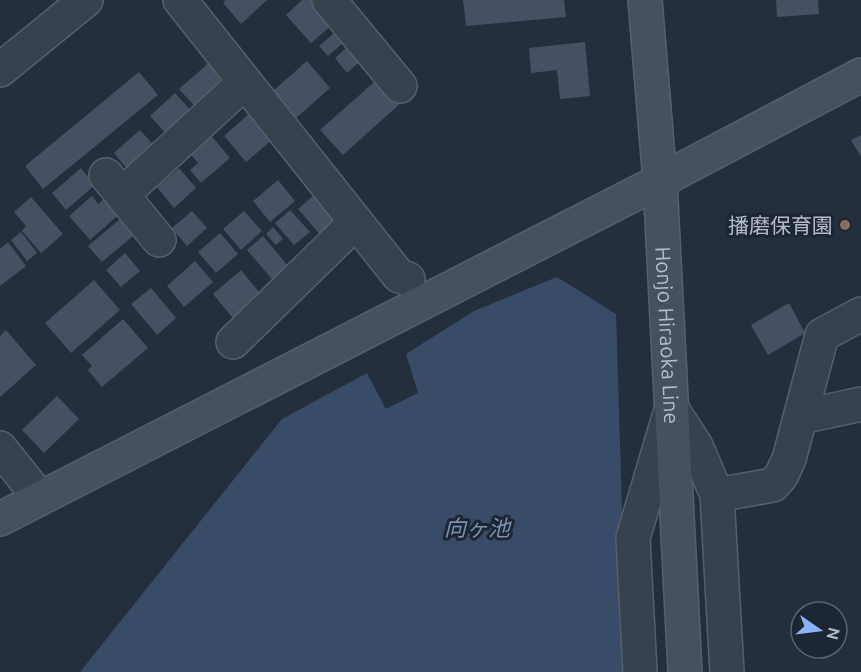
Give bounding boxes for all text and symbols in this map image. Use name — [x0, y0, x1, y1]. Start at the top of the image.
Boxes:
place label: 播磨保育園 — [728, 213, 833, 237]
marker: 播磨保育園 — [838, 218, 852, 232]
street label: Honjo Hiraoka Line — [651, 246, 684, 424]
water label: 向ヶ池 — [444, 515, 512, 540]
north arrow — [789, 600, 849, 660]
text: N — [823, 626, 844, 642]

